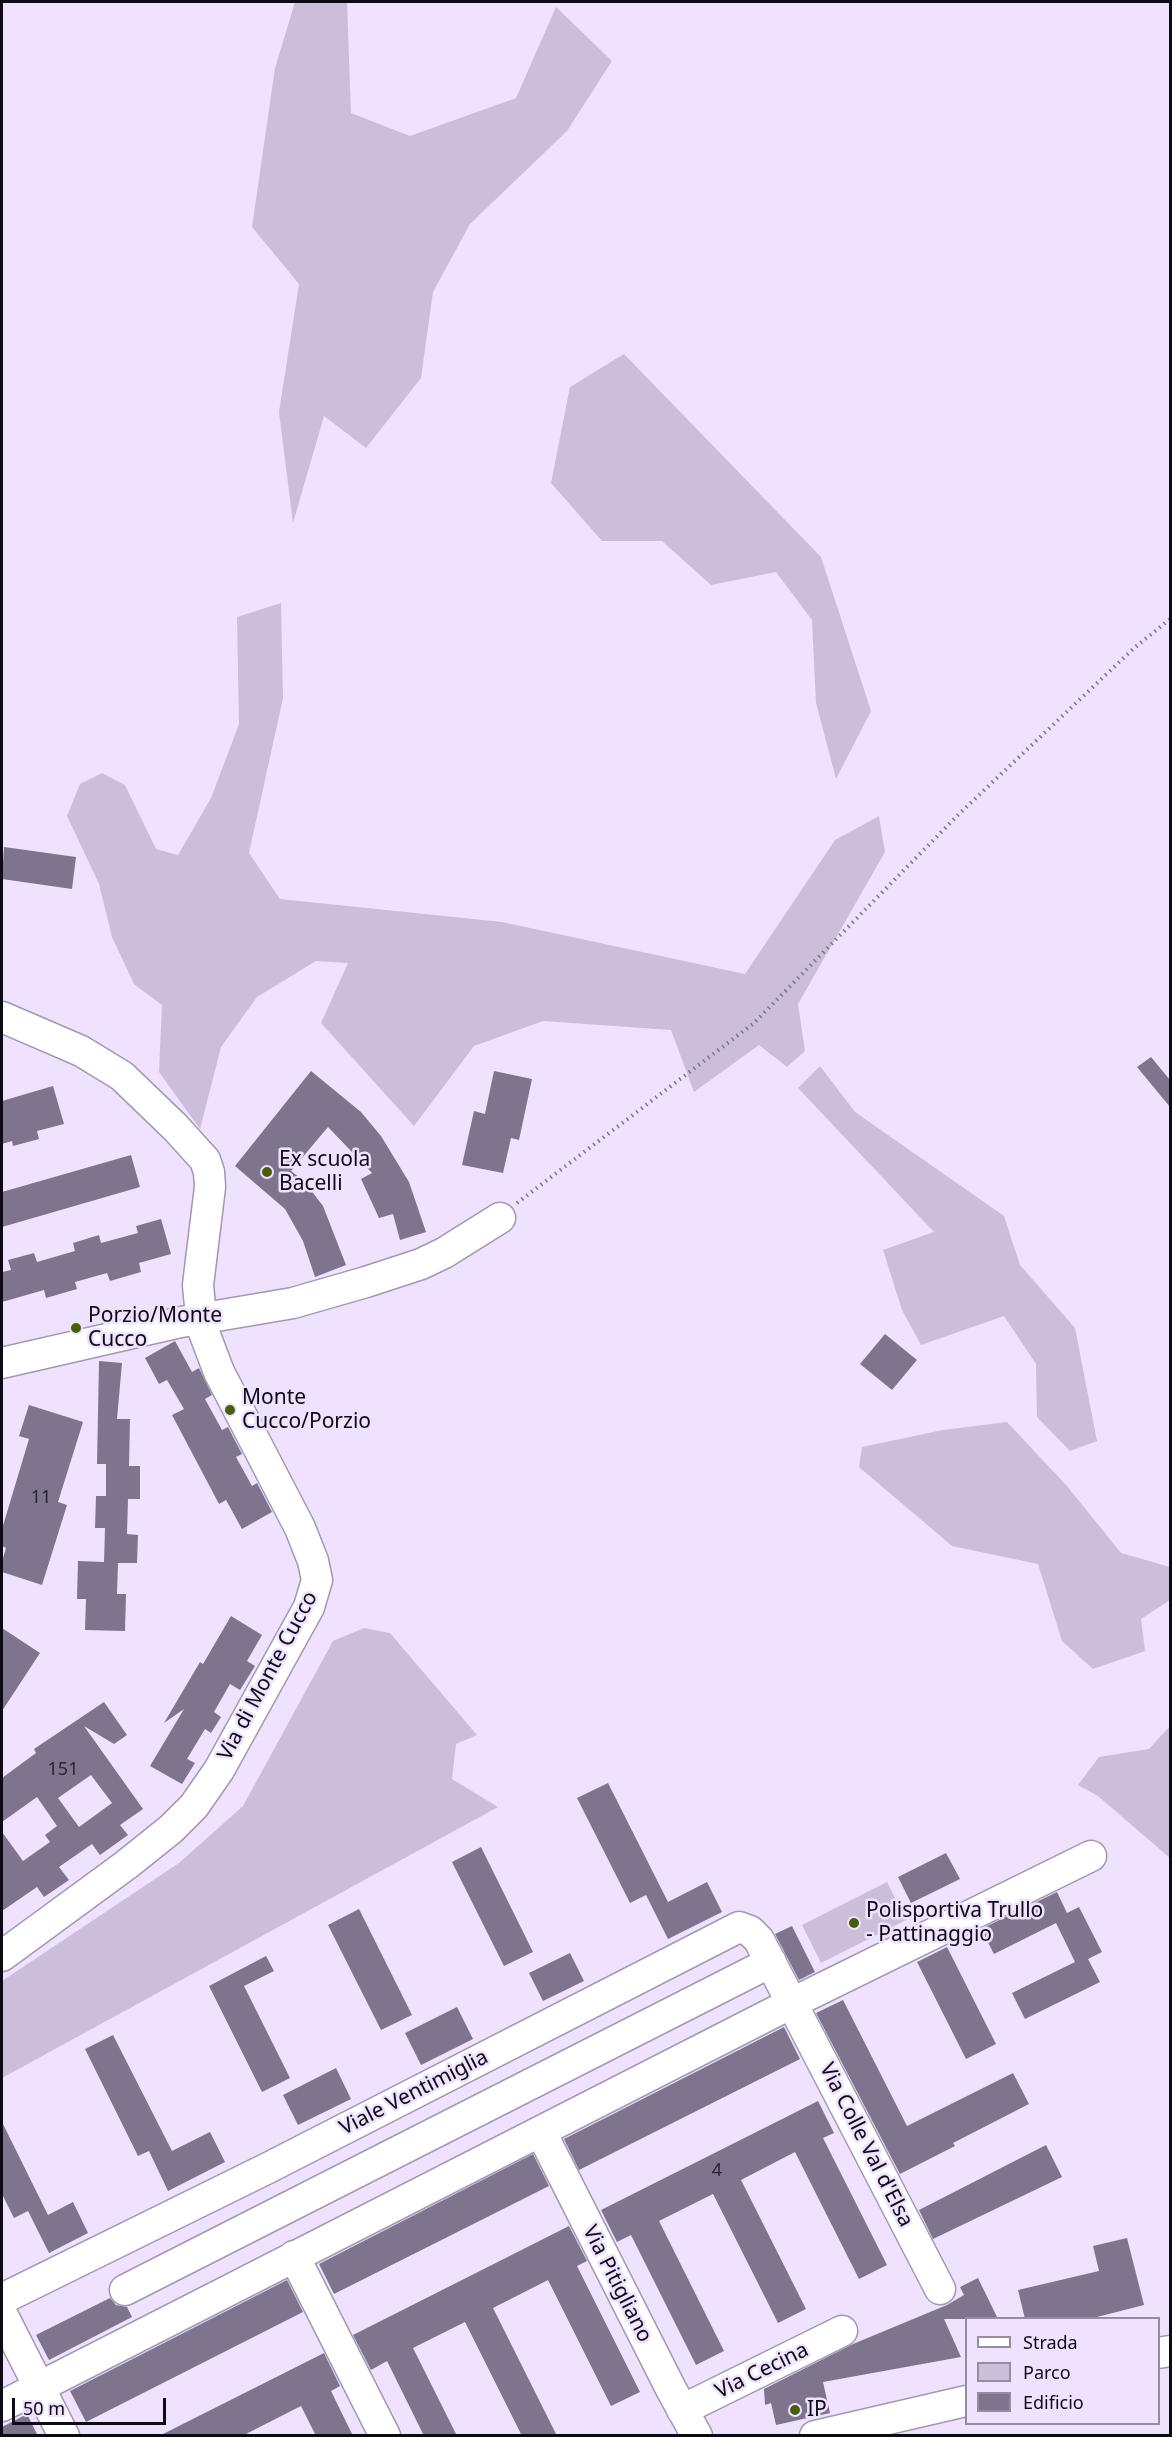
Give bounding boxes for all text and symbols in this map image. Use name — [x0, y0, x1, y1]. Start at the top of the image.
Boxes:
place label: Ex scuola Bacelli — [279, 1147, 370, 1197]
marker: Ex scuola Bacelli — [260, 1165, 274, 1179]
place label: Porzio/Monte Cucco — [88, 1303, 222, 1353]
marker: Porzio/Monte Cucco — [69, 1321, 83, 1335]
place label: Monte Cucco/Porzio — [242, 1385, 371, 1435]
marker: Monte Cucco/Porzio — [223, 1403, 237, 1417]
house number: 11 — [31, 1487, 51, 1509]
street label: Via di Monte Cucco — [213, 1587, 323, 1765]
house number: 151 — [48, 1759, 78, 1781]
place label: Polisportiva Trullo - Pattinaggio — [866, 1898, 1043, 1948]
marker: Polisportiva Trullo - Pattinaggio — [847, 1916, 861, 1930]
street label: Viale Ventimiglia — [336, 2045, 492, 2141]
street label: Via Colle Val d'Elsa — [814, 2059, 918, 2231]
house number: 4 — [712, 2160, 722, 2182]
street label: Via Pitigliano — [577, 2221, 657, 2347]
legend — [965, 2317, 1160, 2425]
text: Strada — [1023, 2330, 1078, 2354]
street label: Via Cecina — [711, 2338, 813, 2404]
text: Parco — [1023, 2360, 1071, 2384]
scale bar — [15, 2386, 170, 2424]
text: Edificio — [1023, 2390, 1084, 2414]
text: 50 m — [23, 2396, 65, 2420]
place label: IP — [807, 2397, 827, 2423]
marker: IP — [788, 2403, 802, 2417]

